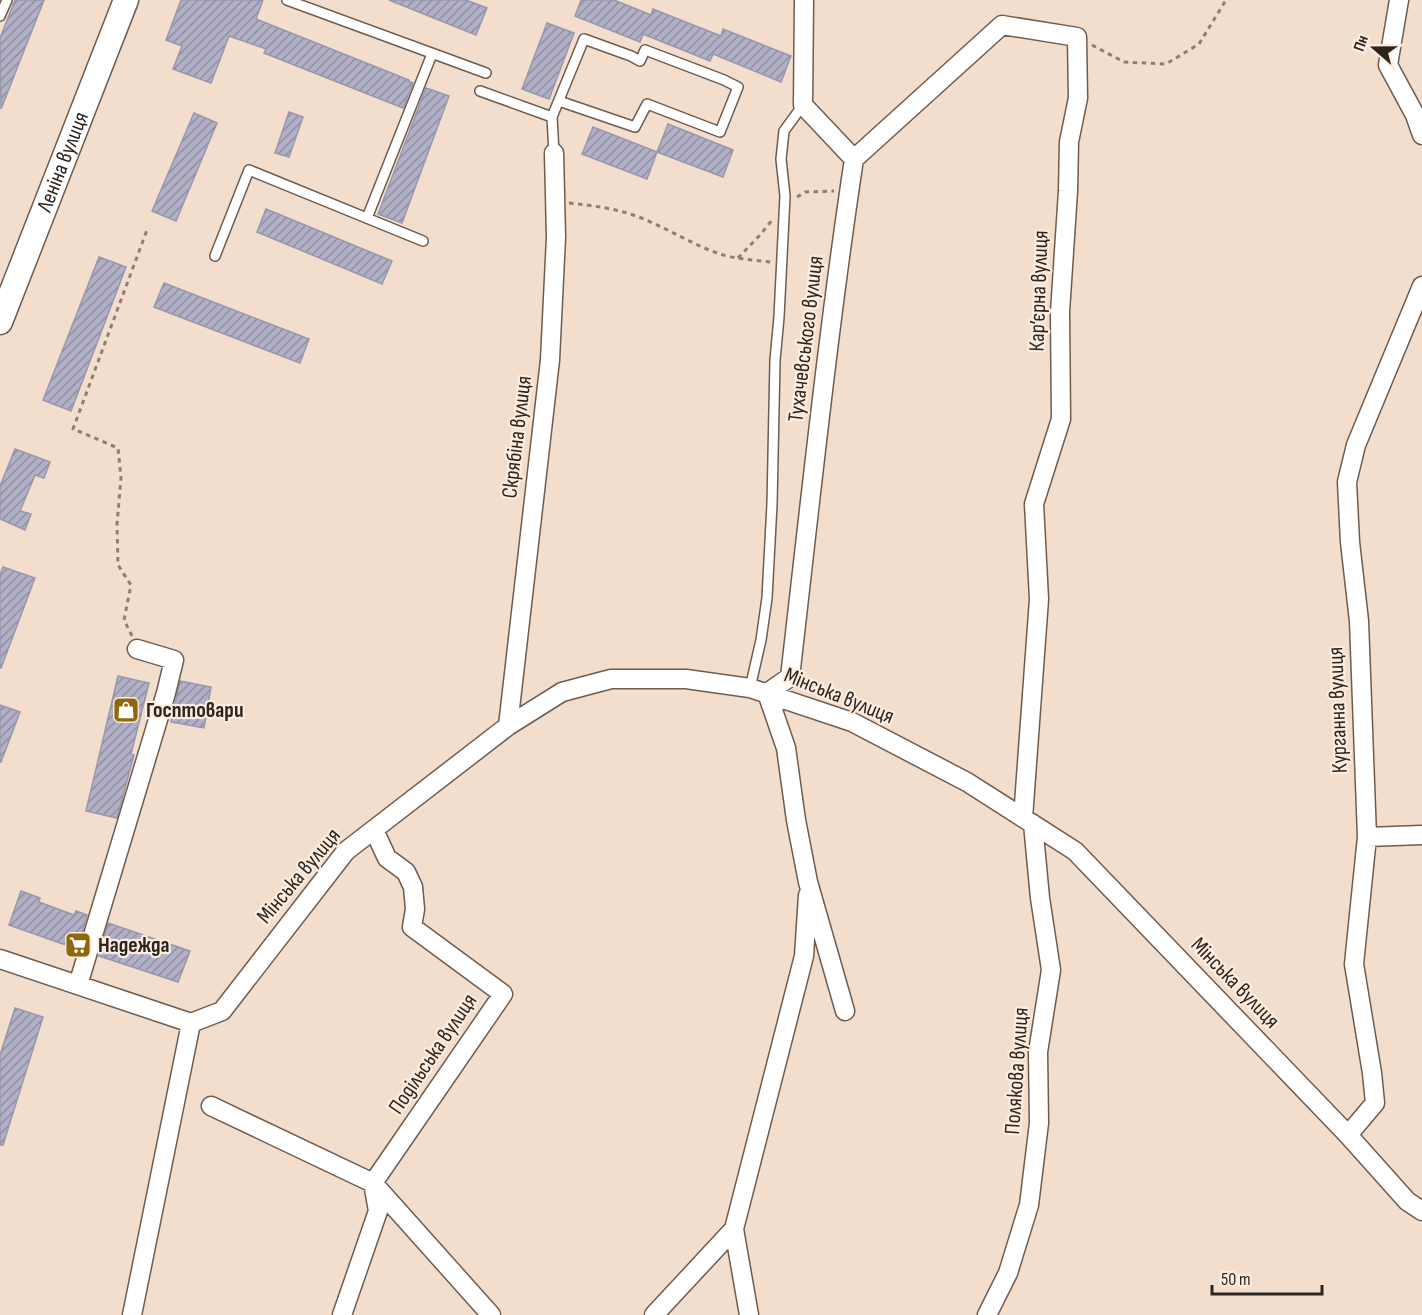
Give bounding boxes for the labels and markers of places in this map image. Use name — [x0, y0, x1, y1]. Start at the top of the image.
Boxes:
shop icon: Госптовари — [111, 695, 141, 725]
place label: Госптовари — [146, 697, 244, 724]
supermarket icon: Надежда — [63, 930, 93, 960]
place label: Надежда — [98, 932, 169, 959]

